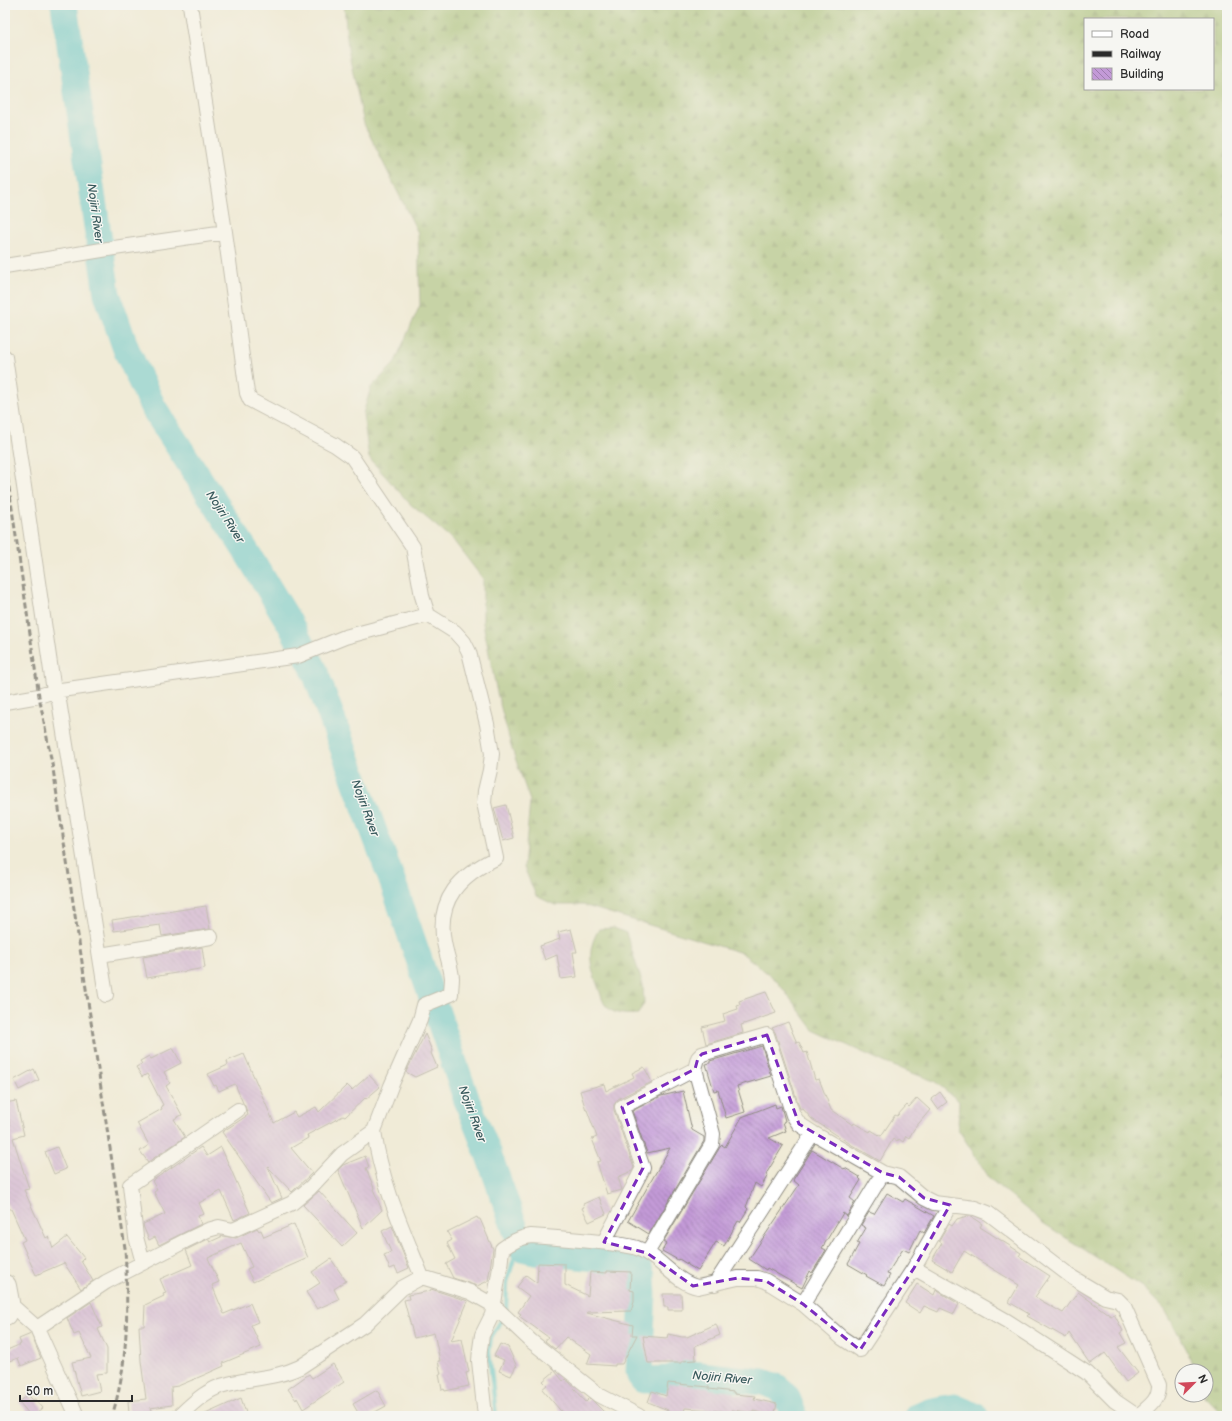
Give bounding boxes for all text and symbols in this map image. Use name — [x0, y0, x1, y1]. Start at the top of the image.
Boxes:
legend — [1084, 18, 1214, 90]
text: Road — [1120, 27, 1149, 42]
text: Railway — [1120, 47, 1162, 62]
text: Building — [1120, 67, 1164, 82]
water label: Nojiri River — [83, 182, 107, 245]
water label: Nojiri River — [202, 488, 248, 547]
water label: Nojiri River — [348, 777, 383, 840]
water label: Nojiri River — [455, 1083, 490, 1146]
north arrow — [1174, 1363, 1214, 1403]
water label: Nojiri River — [692, 1368, 754, 1388]
text: N — [1195, 1373, 1210, 1386]
scale bar — [20, 1377, 132, 1403]
text: 50 m — [26, 1384, 53, 1399]

